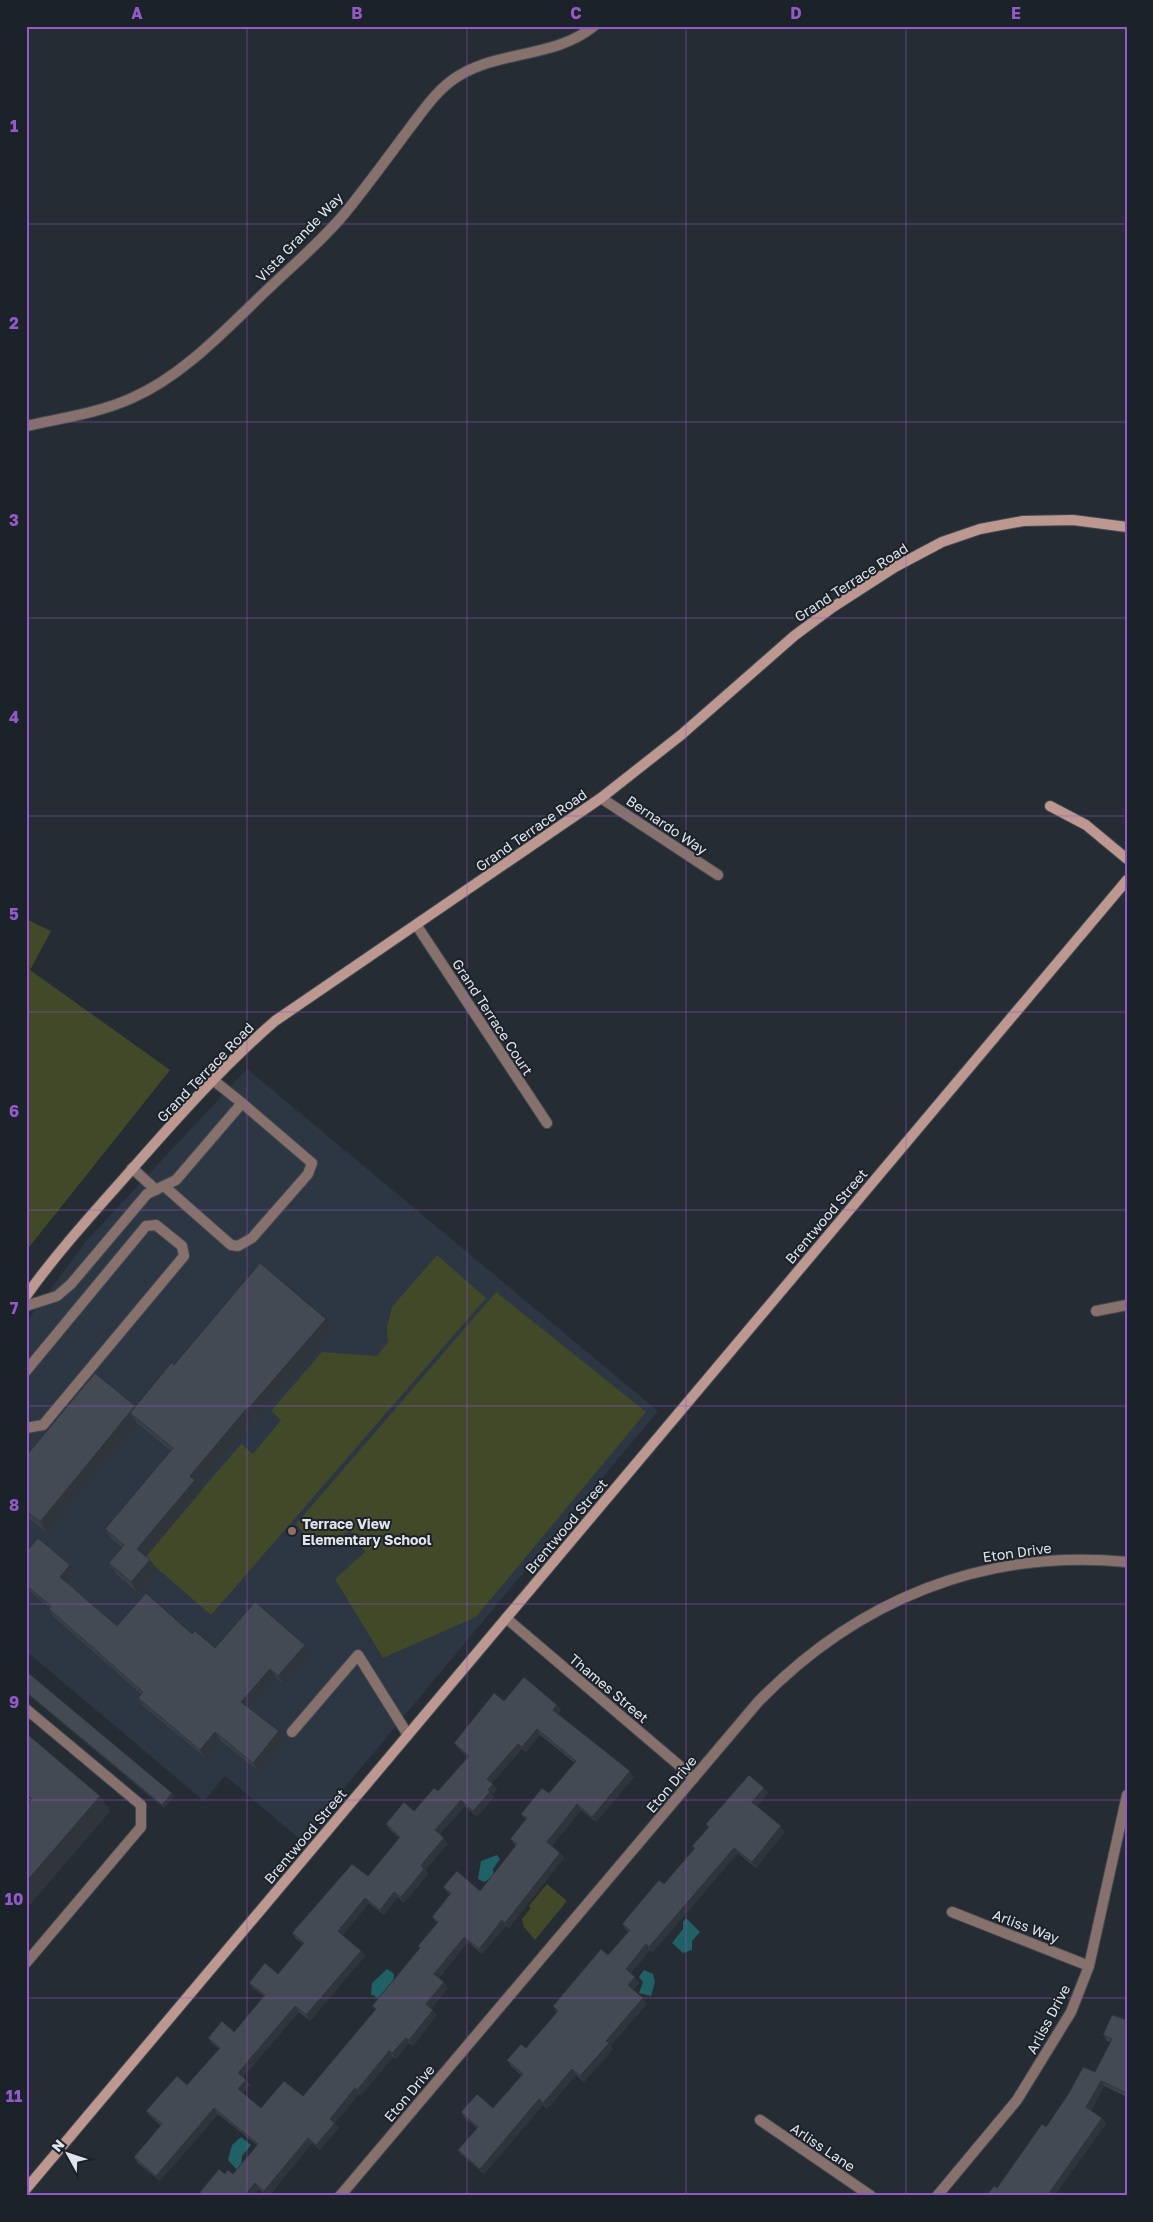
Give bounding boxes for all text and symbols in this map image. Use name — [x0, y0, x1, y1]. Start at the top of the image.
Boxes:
text: A — [131, 3, 143, 23]
text: B — [351, 3, 363, 23]
text: C — [570, 3, 582, 23]
text: D — [790, 3, 802, 23]
text: E — [1011, 3, 1021, 23]
text: 1 — [10, 116, 18, 136]
street label: Vista Grande Way — [252, 189, 346, 285]
text: 2 — [9, 313, 19, 333]
text: 3 — [9, 510, 19, 530]
street label: Grand Terrace Road — [791, 539, 911, 625]
text: 4 — [9, 707, 19, 727]
street label: Grand Terrace Road — [472, 785, 590, 875]
street label: Bernardo Way — [623, 792, 711, 858]
text: 5 — [9, 904, 19, 924]
street label: Grand Terrace Court — [449, 956, 537, 1078]
street label: Grand Terrace Road — [153, 1019, 257, 1125]
text: 6 — [9, 1101, 19, 1121]
street label: Brentwood Street — [781, 1165, 871, 1267]
text: 7 — [10, 1298, 19, 1318]
street label: Brentwood Street — [521, 1475, 611, 1577]
text: 8 — [9, 1495, 19, 1515]
place label: Terrace View Elementary School — [302, 1515, 432, 1548]
marker: Terrace View Elementary School — [286, 1525, 298, 1537]
street label: Eton Drive — [981, 1539, 1053, 1565]
street label: Thames Street — [566, 1650, 652, 1726]
text: 9 — [9, 1692, 19, 1712]
street label: Eton Drive — [642, 1752, 700, 1816]
street label: Brentwood Street — [260, 1785, 350, 1887]
text: 10 — [5, 1889, 23, 1909]
street label: Arliss Way — [990, 1906, 1062, 1946]
street label: Arliss Drive — [1023, 1981, 1073, 2057]
street label: Eton Drive — [380, 2061, 438, 2125]
text: 11 — [6, 2086, 22, 2106]
street label: Arliss Lane — [788, 2119, 858, 2175]
north arrow — [42, 2130, 92, 2180]
text: N — [48, 2136, 68, 2155]

